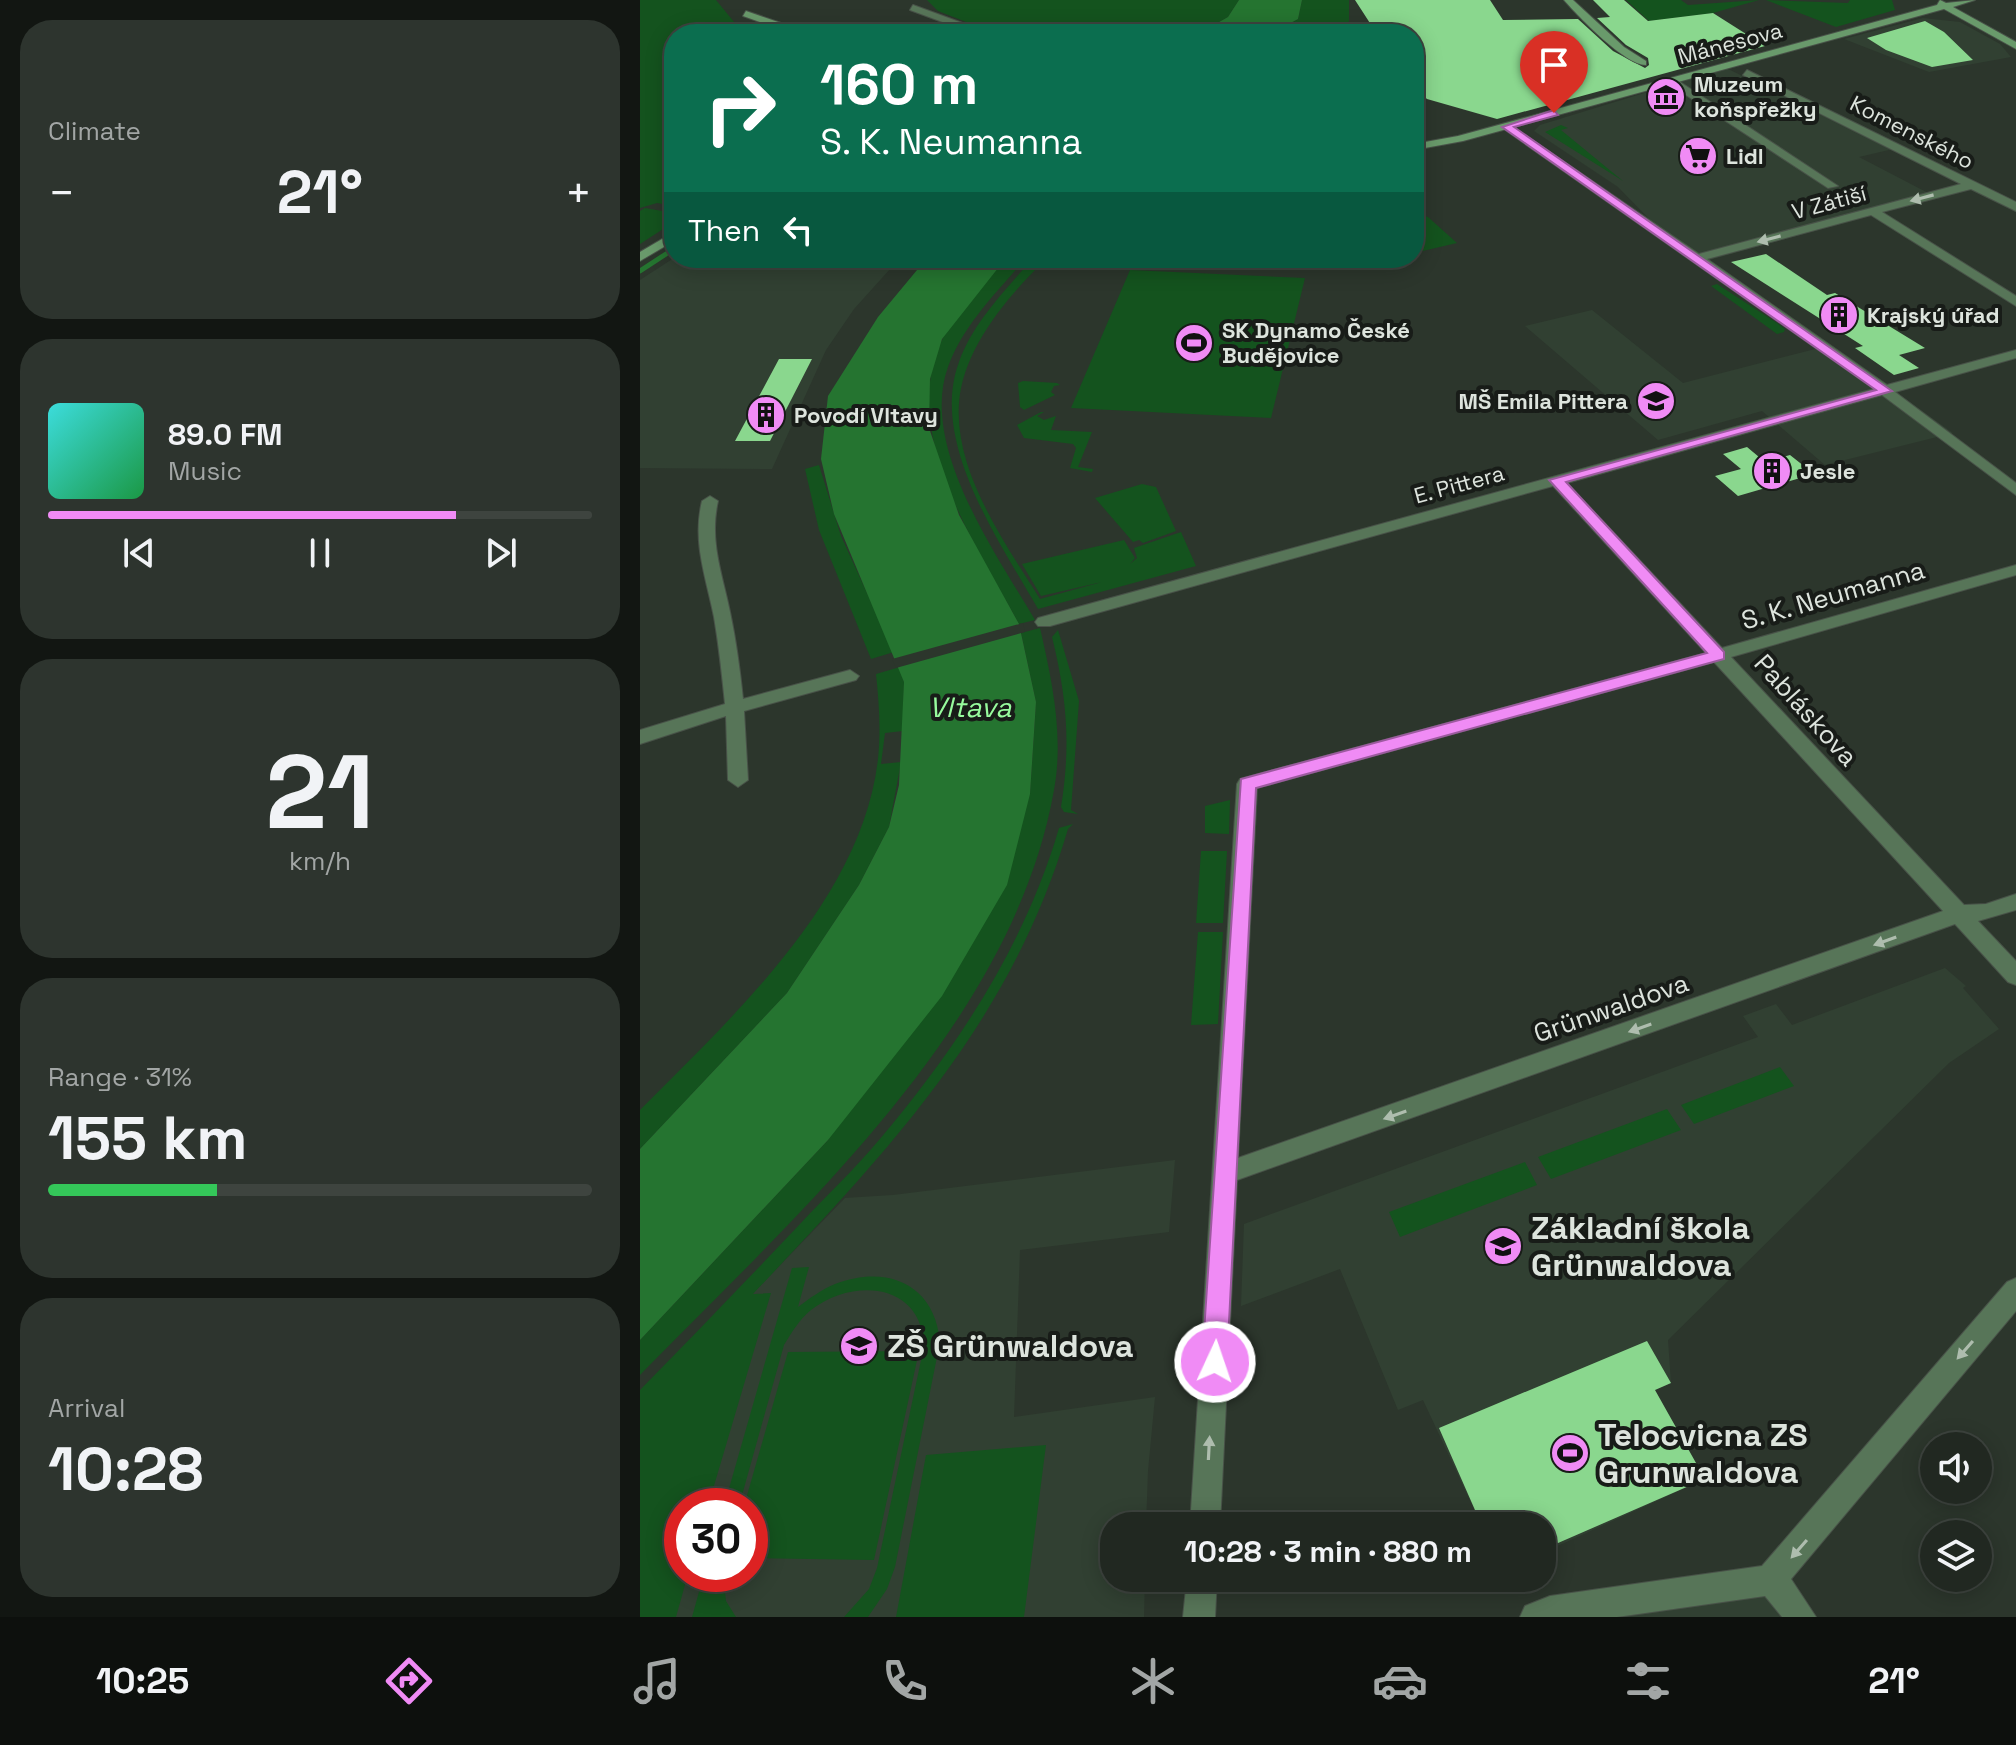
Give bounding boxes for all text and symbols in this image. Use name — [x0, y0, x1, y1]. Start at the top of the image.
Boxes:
street label: Mánesova — [1675, 16, 1786, 70]
pin — [1520, 31, 1588, 113]
icon: arrive — [1532, 43, 1576, 87]
text: 160 m — [820, 49, 978, 120]
icon: right — [688, 56, 792, 160]
place label: Muzeum koňspřežky — [1694, 70, 1817, 123]
museum icon: Muzeum koňspřežky — [1645, 76, 1687, 118]
street label: Komenského — [1846, 89, 1978, 175]
text: Climate — [48, 114, 141, 148]
text: S. K. Neumanna — [820, 119, 1082, 165]
supermarket icon: Lidl — [1677, 135, 1719, 177]
place label: Lidl — [1726, 142, 1764, 170]
text: 21° — [277, 154, 363, 231]
text: − — [48, 165, 75, 221]
text: + — [565, 165, 592, 221]
street label: V Zátiší — [1789, 178, 1870, 225]
one-way arrow — [1909, 193, 1934, 205]
icon: left — [776, 208, 820, 252]
text: Then — [688, 211, 760, 250]
one-way arrow — [1757, 233, 1781, 246]
building icon: Krajský úřad — [1818, 294, 1860, 336]
place label: Krajský úřad — [1867, 301, 1999, 329]
place label: SK Dynamo České Budějovice — [1222, 316, 1410, 369]
sports icon: SK Dynamo České Budějovice — [1173, 322, 1215, 364]
school or university icon: MŠ Emila Pittera — [1635, 380, 1677, 422]
place label: MŠ Emila Pittera — [1458, 387, 1628, 415]
building icon: Povodí Vltavy — [745, 394, 787, 436]
place label: Povodí Vltavy — [794, 401, 938, 429]
text: 89.0 FM — [168, 415, 282, 454]
building icon: Jesle — [1751, 450, 1793, 492]
text: Music — [168, 454, 242, 488]
place label: Jesle — [1800, 457, 1855, 485]
street label: E. Pittera — [1411, 458, 1508, 509]
icon: previous — [117, 531, 161, 575]
icon: pause — [298, 531, 342, 575]
icon: next — [479, 531, 523, 575]
street label: S. K. Neumanna — [1737, 553, 1929, 637]
street label: Pabláskova — [1747, 647, 1865, 773]
water label: Vltava — [928, 689, 1012, 725]
text: 21 — [266, 726, 374, 858]
text: km/h — [289, 844, 351, 878]
one-way arrow — [1873, 935, 1897, 947]
street label: Grünwaldova — [1529, 966, 1693, 1050]
one-way arrow — [1628, 1022, 1652, 1034]
text: Range · 31% — [48, 1060, 192, 1094]
text: 155 km — [48, 1100, 247, 1177]
one-way arrow — [1383, 1109, 1407, 1121]
place label: Základní škola Grünwaldova — [1531, 1208, 1750, 1285]
school or university icon: Základní škola Grünwaldova — [1482, 1225, 1524, 1267]
position arrow — [1173, 1320, 1257, 1404]
school or university icon: ZŠ Grünwaldova — [838, 1325, 880, 1367]
place label: ZŠ Grünwaldova — [887, 1326, 1134, 1366]
one-way arrow — [1957, 1339, 1974, 1359]
text: Arrival — [48, 1391, 125, 1425]
place label: Telocvicna ZS Grunwaldova — [1598, 1415, 1808, 1492]
text: 10:28 — [48, 1431, 204, 1508]
sports icon: Telocvicna ZS Grunwaldova — [1549, 1432, 1591, 1474]
map controls — [1920, 1432, 1992, 1592]
button: sound — [1920, 1432, 1992, 1504]
one-way arrow — [1203, 1435, 1216, 1460]
speed limit sign: 30 — [664, 1488, 768, 1592]
button: layers — [1920, 1520, 1992, 1592]
text: 10:28 · 3 min · 880 m — [1184, 1532, 1472, 1571]
one-way arrow — [1790, 1540, 1808, 1559]
icon: directions — [381, 1653, 437, 1709]
icon: music — [629, 1653, 685, 1709]
icon: phone — [877, 1653, 933, 1709]
icon: climate — [1125, 1653, 1181, 1709]
icon: car — [1372, 1653, 1428, 1709]
icon: filters — [1620, 1653, 1676, 1709]
text: 10:25 — [96, 1658, 189, 1704]
text: 21° — [1868, 1658, 1920, 1704]

